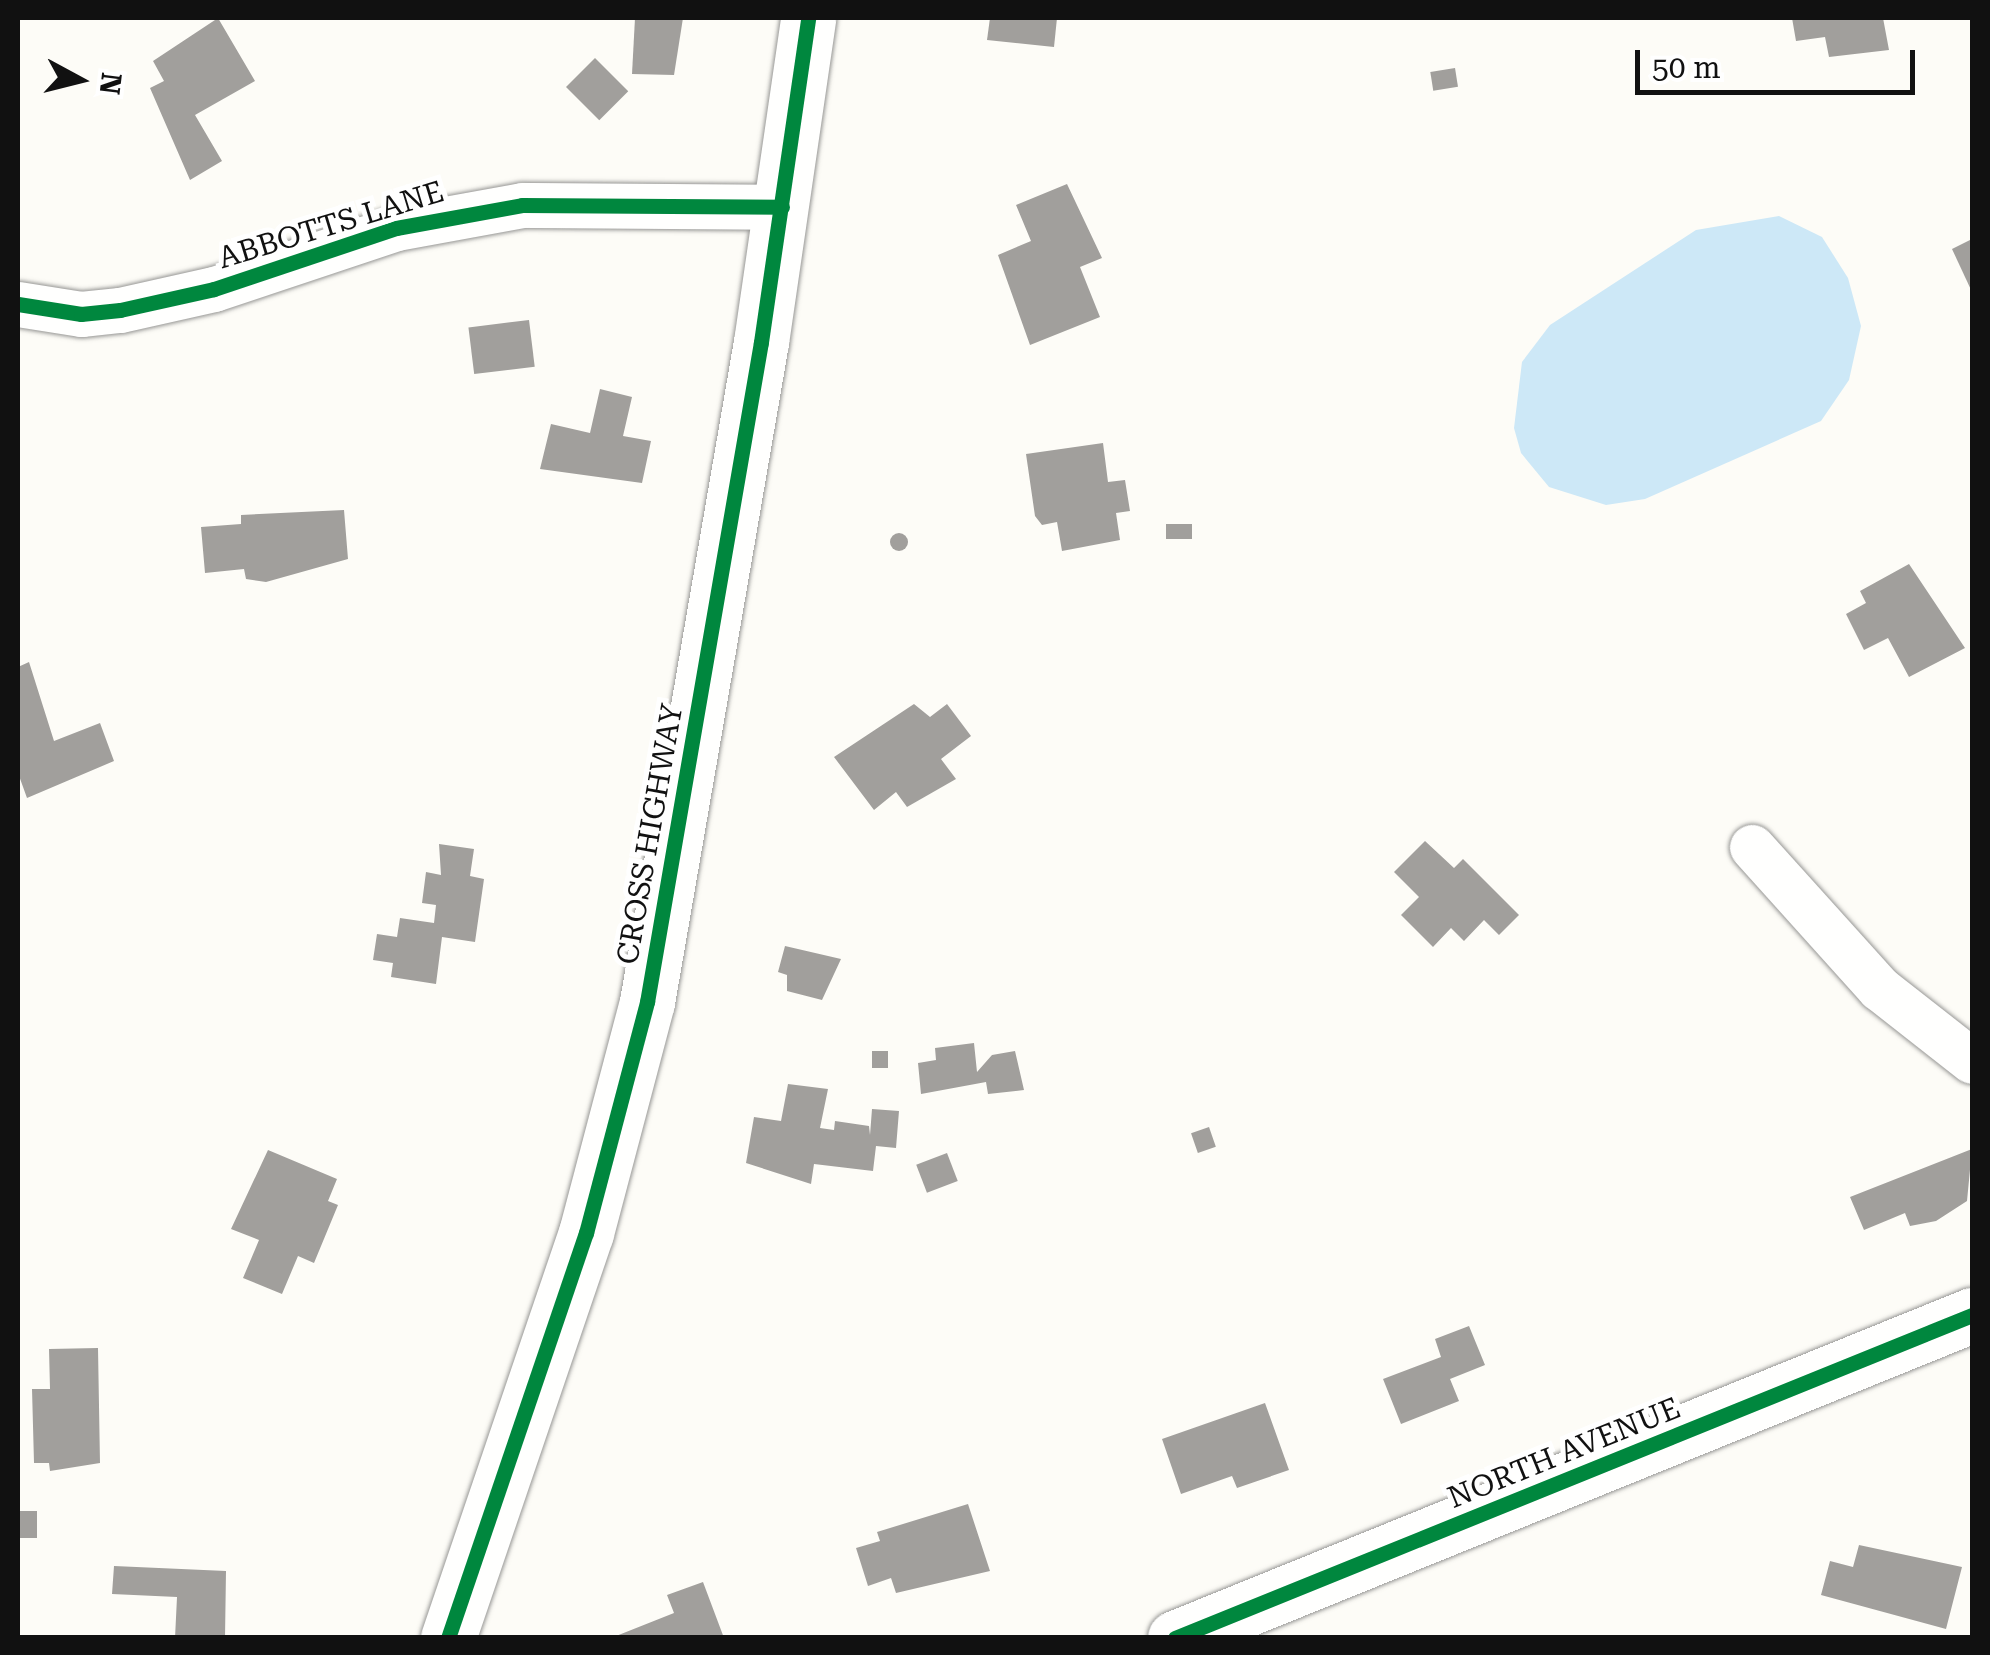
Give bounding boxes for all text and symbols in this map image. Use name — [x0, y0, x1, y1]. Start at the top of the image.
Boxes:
north arrow — [30, 30, 130, 130]
scale bar — [1640, 30, 1920, 92]
text: 50 m — [1652, 50, 1721, 85]
text: N — [93, 71, 128, 96]
street label: ABBOTTS LANE — [214, 174, 448, 276]
street label: CROSS HIGHWAY — [609, 701, 691, 967]
street label: NORTH AVENUE — [1443, 1390, 1685, 1516]

